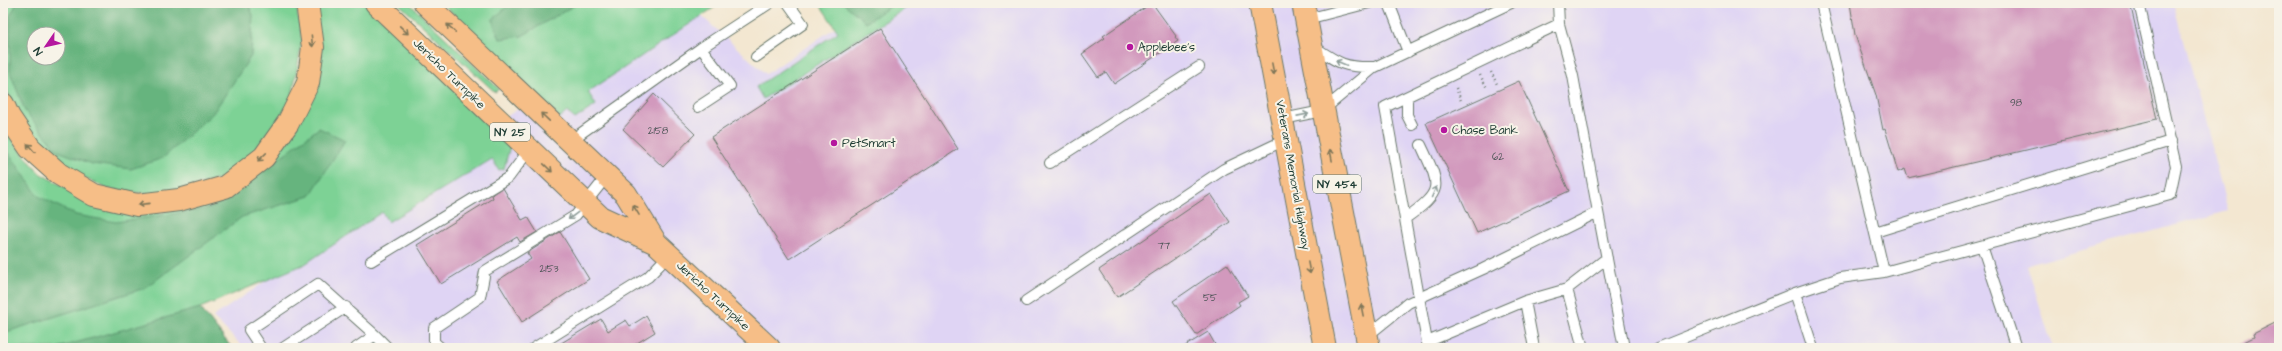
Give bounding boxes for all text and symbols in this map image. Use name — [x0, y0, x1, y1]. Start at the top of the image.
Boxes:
one-way arrow — [446, 23, 456, 33]
one-way arrow — [399, 25, 409, 35]
north arrow — [26, 26, 66, 66]
one-way arrow — [308, 35, 316, 48]
street label: Jericho Turnpike — [409, 35, 489, 113]
place label: Applebee's — [1138, 39, 1195, 56]
marker: Applebee's — [1125, 42, 1135, 52]
text: N — [30, 44, 46, 58]
one-way arrow — [1335, 59, 1347, 66]
one-way arrow — [1270, 62, 1278, 75]
house number: 98 — [2010, 96, 2023, 110]
street label: Veterans Memorial Highway — [1270, 99, 1315, 252]
one-way arrow — [1296, 111, 1309, 119]
one-way arrow — [540, 113, 551, 122]
place label: Chase Bank — [1452, 122, 1519, 139]
road number: NY 25 — [490, 123, 530, 141]
house number: 2158 — [648, 124, 669, 138]
marker: Chase Bank — [1439, 125, 1449, 135]
place label: PetSmart — [842, 135, 896, 152]
marker: PetSmart — [829, 138, 839, 148]
one-way arrow — [27, 143, 36, 153]
one-way arrow — [1327, 149, 1335, 162]
house number: 62 — [1492, 150, 1504, 164]
one-way arrow — [257, 153, 267, 162]
one-way arrow — [543, 163, 553, 173]
road number: NY 454 — [1313, 175, 1361, 193]
one-way arrow — [1430, 186, 1438, 198]
one-way arrow — [138, 200, 151, 207]
one-way arrow — [632, 205, 640, 216]
one-way arrow — [568, 212, 579, 220]
house number: 77 — [1158, 239, 1170, 253]
street label: Jericho Turnpike — [672, 257, 754, 335]
one-way arrow — [1305, 261, 1313, 274]
house number: 2153 — [539, 262, 559, 276]
house number: 55 — [1203, 291, 1217, 305]
one-way arrow — [1358, 304, 1366, 317]

